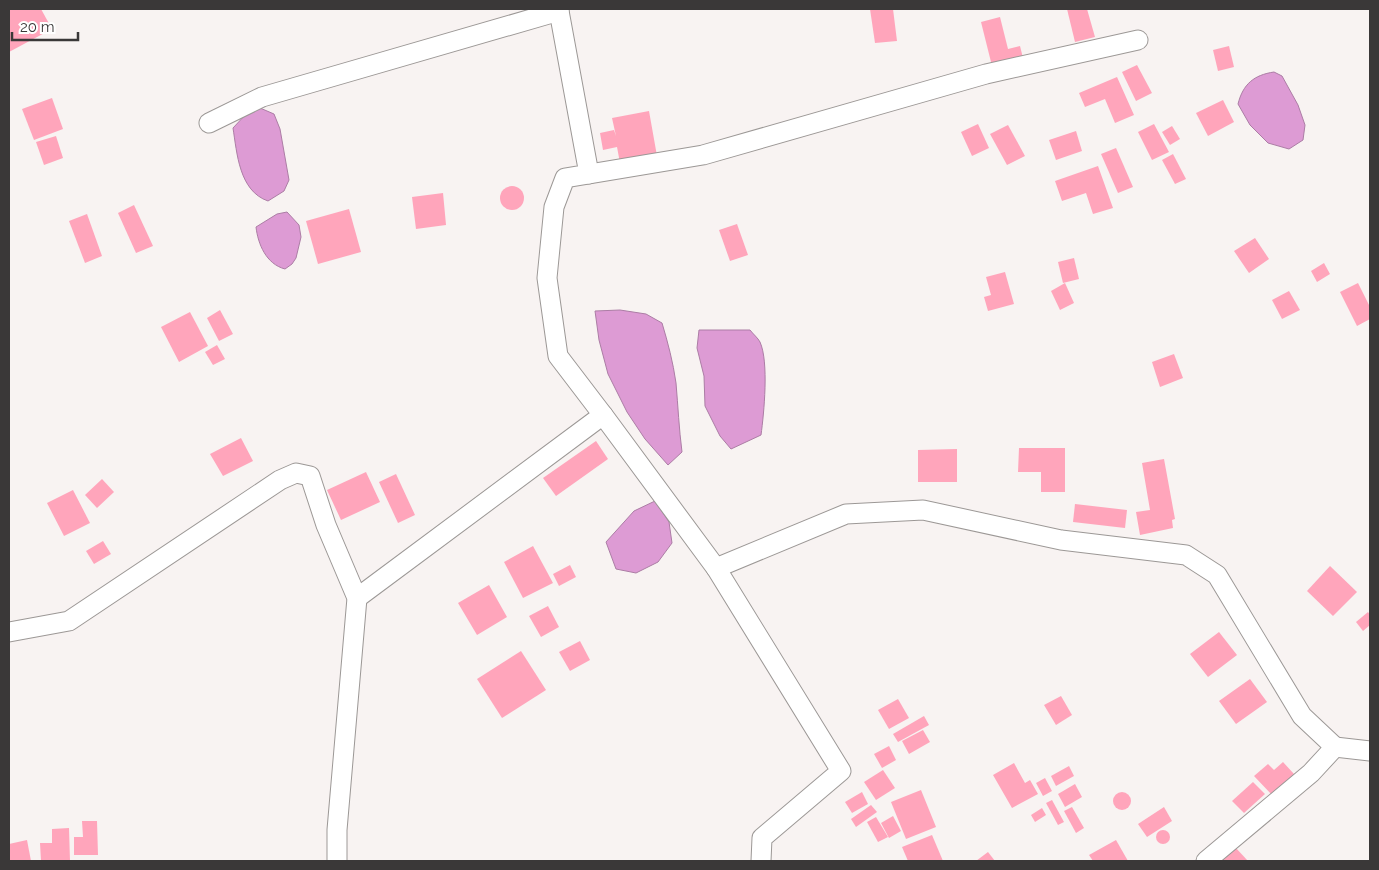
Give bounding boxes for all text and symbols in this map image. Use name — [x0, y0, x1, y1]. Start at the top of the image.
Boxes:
scale bar — [12, 10, 79, 42]
text: 20 m — [20, 18, 55, 36]

